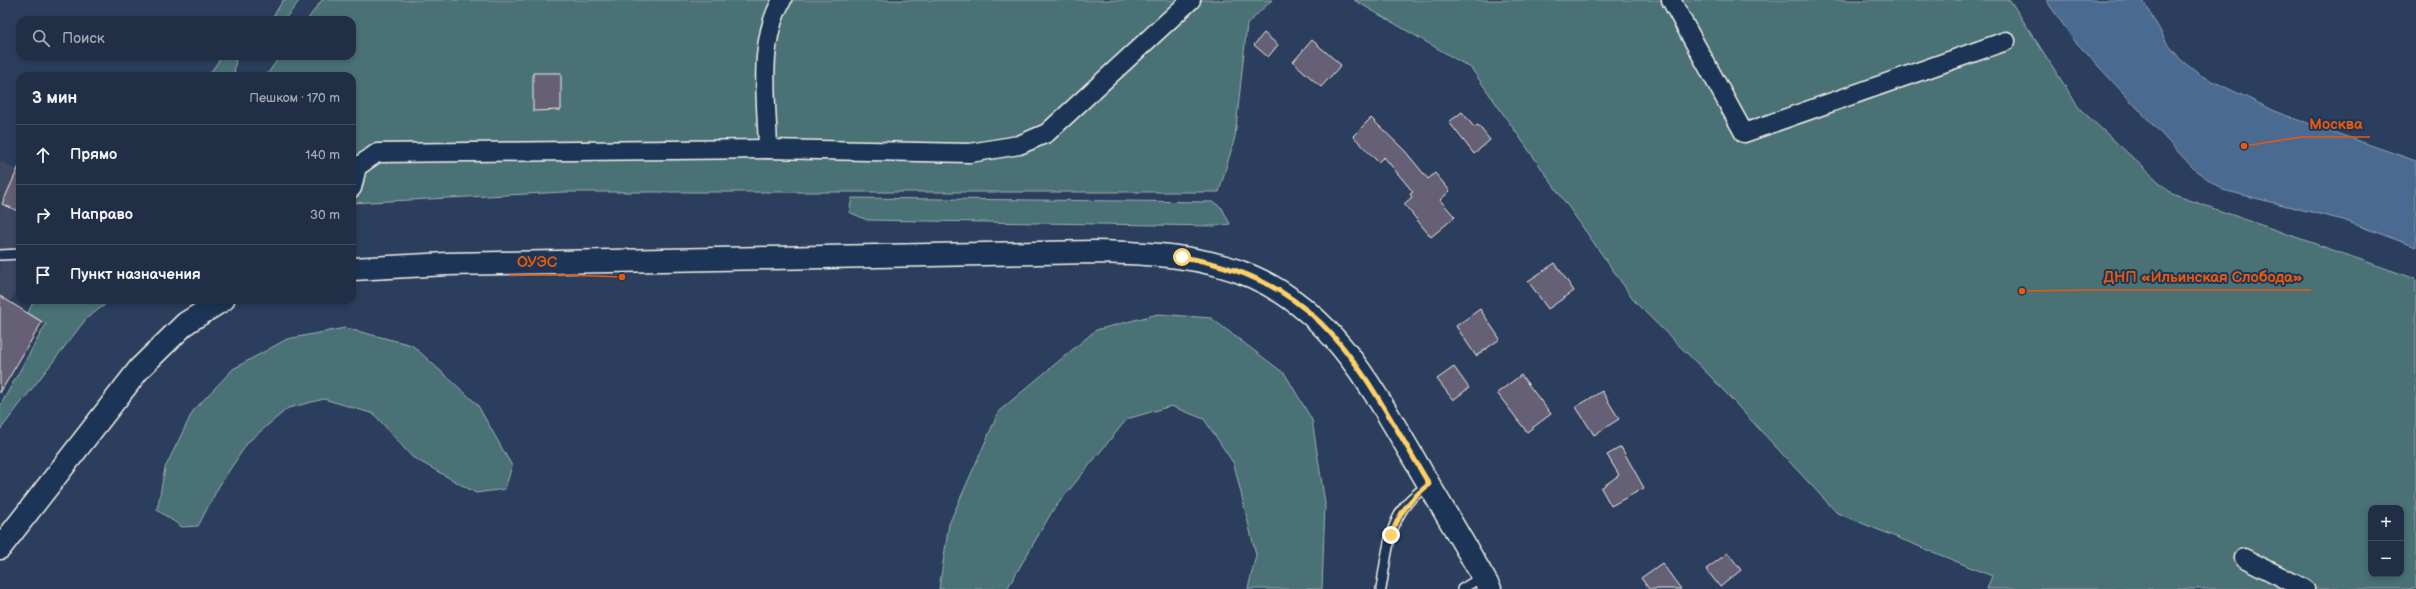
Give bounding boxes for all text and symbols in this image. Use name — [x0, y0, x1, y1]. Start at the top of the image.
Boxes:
search box — [16, 16, 356, 60]
icon: search — [30, 27, 52, 49]
text: Поиск — [62, 29, 105, 48]
text: 3 мин — [32, 88, 77, 108]
text: Пешком · 170 m — [249, 90, 340, 106]
callout: Москва — [2301, 110, 2370, 137]
text: Москва — [2309, 115, 2363, 134]
icon: ahead — [32, 144, 54, 166]
text: Прямо — [70, 145, 117, 164]
text: 140 m — [305, 147, 340, 163]
icon: right — [32, 204, 54, 226]
text: Направо — [70, 205, 133, 224]
text: 30 m — [310, 207, 340, 223]
callout: ОУЭС — [509, 248, 565, 275]
route start — [1173, 248, 1191, 266]
text: ОУЭС — [517, 253, 558, 272]
callout: ДНП «Ильинская Слобода» — [2096, 263, 2311, 290]
icon: arrive — [32, 264, 54, 286]
text: Пункт назначения — [70, 265, 201, 284]
text: ДНП «Ильинская Слобода» — [2103, 268, 2303, 287]
map controls — [2368, 505, 2404, 577]
button: + — [2368, 505, 2404, 541]
route end — [1382, 526, 1400, 544]
button: − — [2368, 541, 2404, 577]

